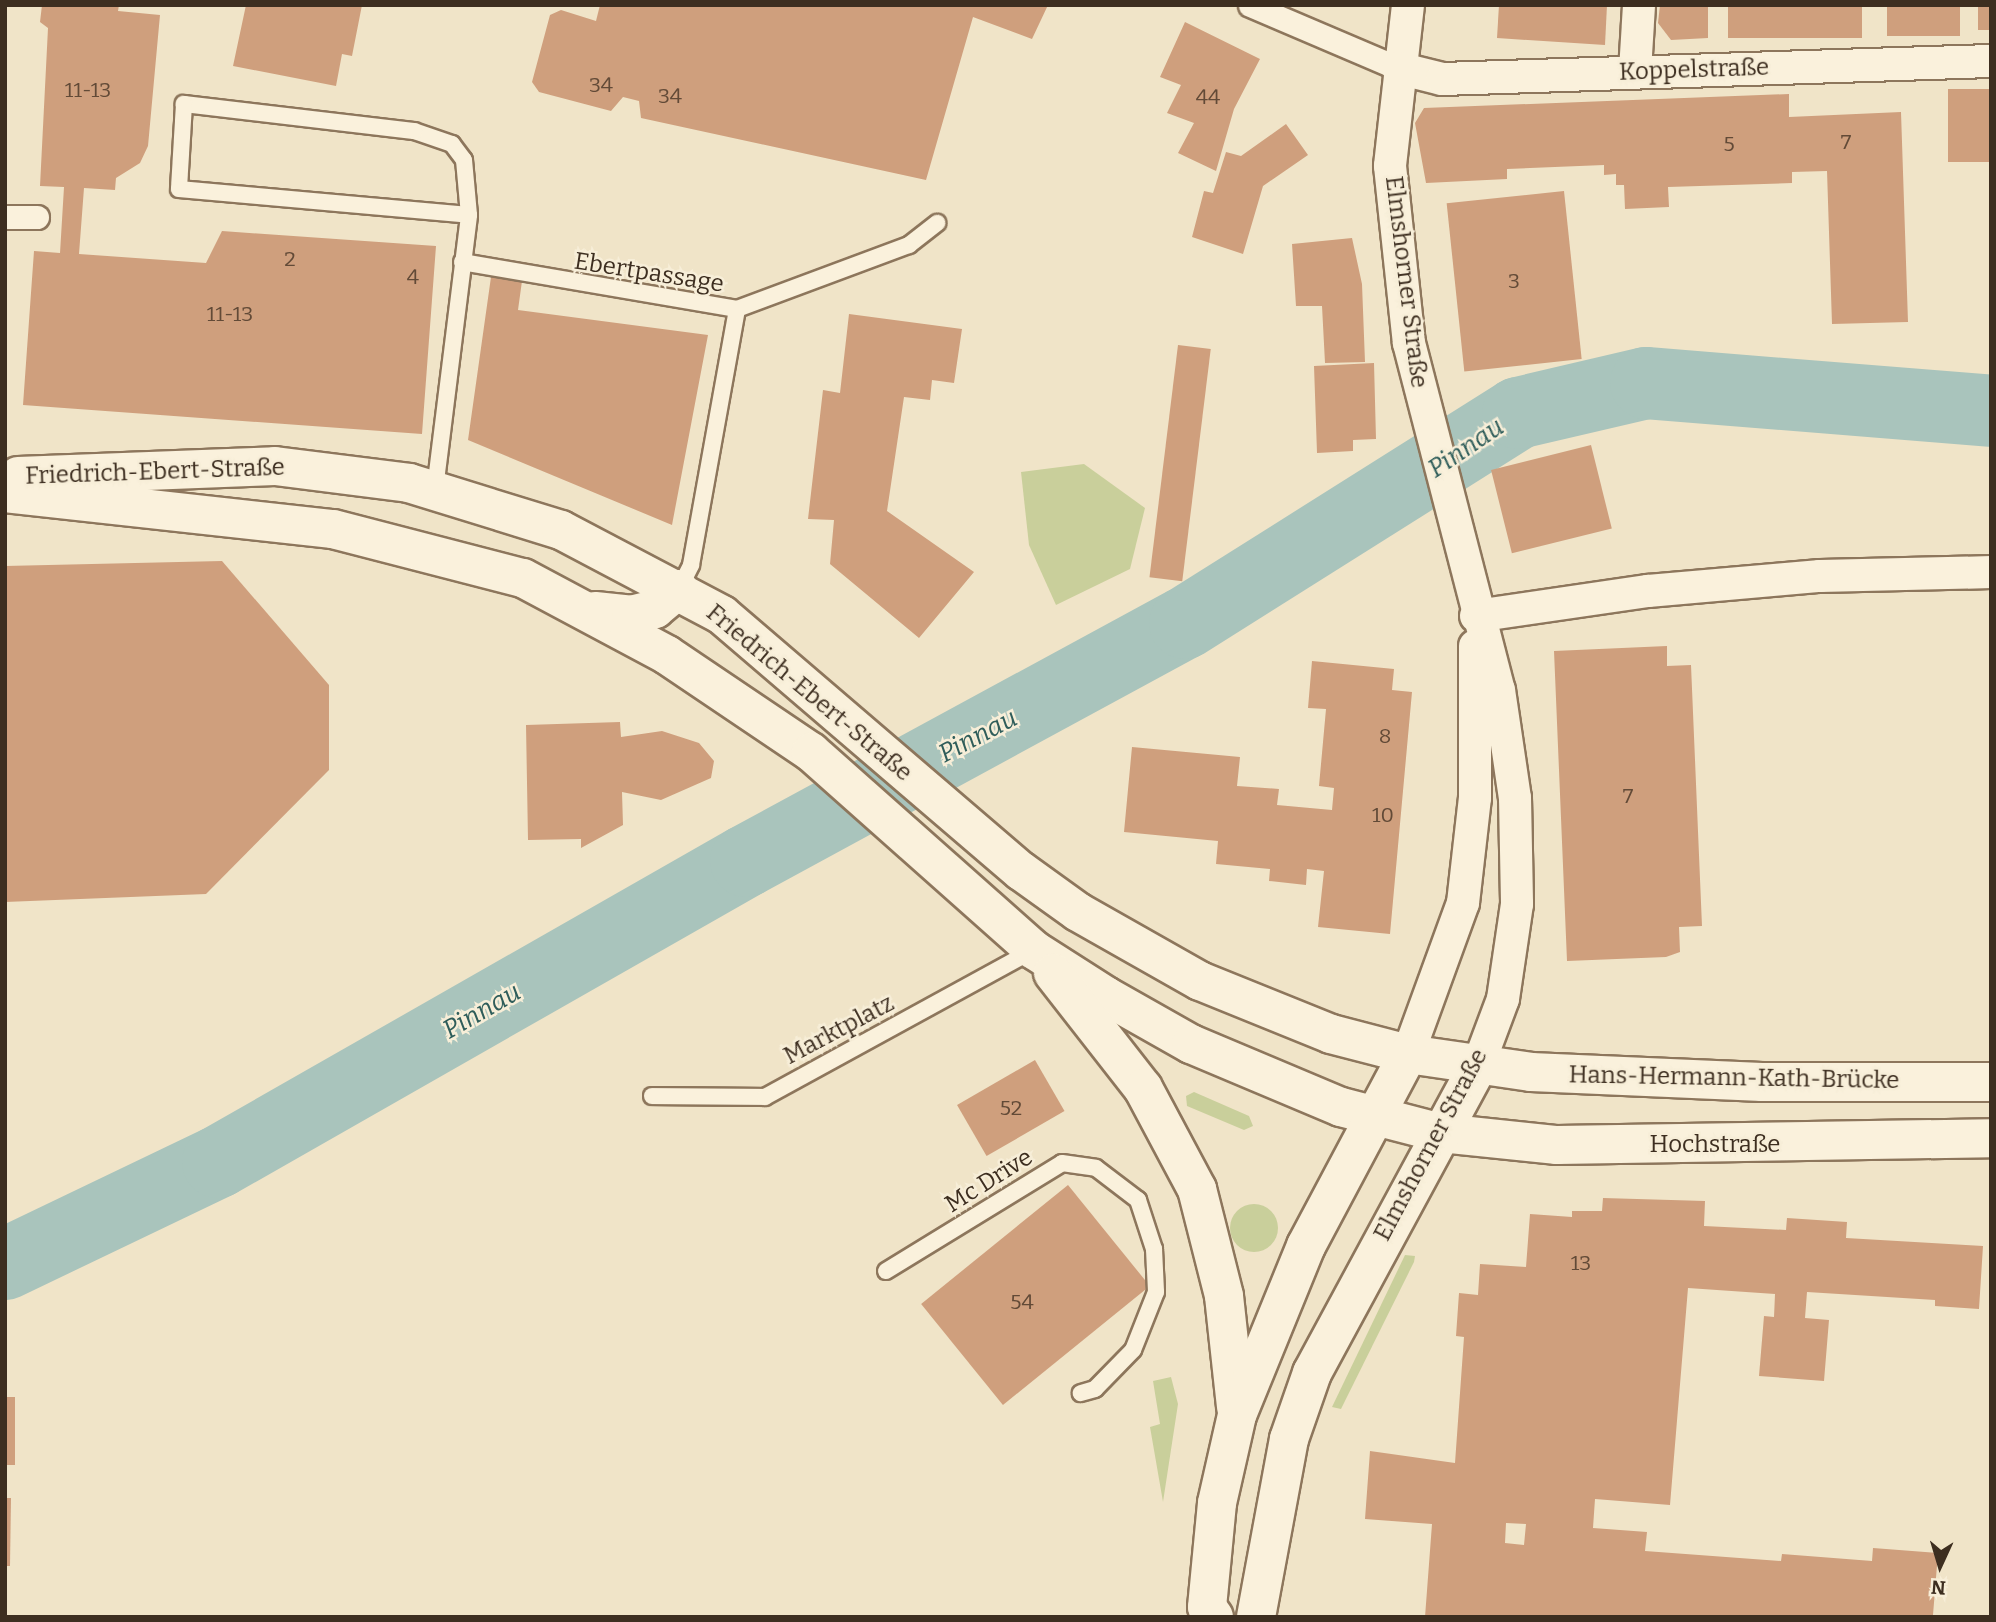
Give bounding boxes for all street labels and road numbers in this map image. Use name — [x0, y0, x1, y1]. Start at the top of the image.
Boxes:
street label: Koppelstraße — [1619, 53, 1769, 87]
street label: Elmshorner Straße — [1379, 174, 1433, 390]
street label: Ebertpassage — [572, 247, 726, 299]
street label: Friedrich-Ebert-Straße — [25, 453, 285, 491]
street label: Friedrich-Ebert-Straße — [700, 599, 918, 787]
street label: Marktplatz — [779, 989, 899, 1071]
street label: Elmshorner Straße — [1368, 1044, 1494, 1246]
street label: Hans-Hermann-Kath-Brücke — [1568, 1061, 1900, 1095]
street label: Hochstraße — [1650, 1131, 1780, 1159]
street label: Mc Drive — [940, 1143, 1038, 1219]

